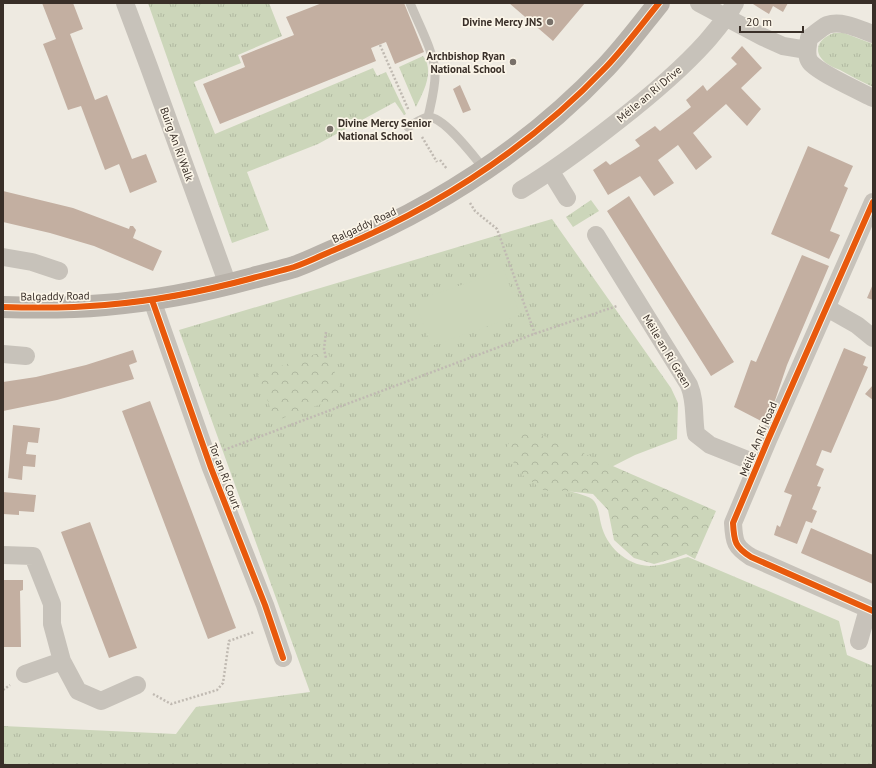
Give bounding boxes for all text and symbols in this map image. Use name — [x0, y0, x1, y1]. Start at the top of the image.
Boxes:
scale bar — [740, 8, 803, 34]
text: 20 m — [746, 14, 772, 29]
place label: Divine Mercy JNS — [462, 15, 542, 29]
marker: Divine Mercy JNS — [545, 17, 555, 27]
place label: Archbishop Ryan National School — [427, 49, 506, 76]
marker: Archbishop Ryan National School — [508, 57, 518, 67]
street label: Méile an Rí Drive — [614, 63, 685, 125]
street label: Buirg An Rí Walk — [157, 105, 197, 184]
place label: Divine Mercy Senior National School — [338, 116, 431, 143]
marker: Divine Mercy Senior National School — [325, 124, 335, 134]
street label: Balgaddy Road — [330, 204, 398, 246]
street label: Balgaddy Road — [20, 288, 90, 304]
street label: Méile an Rí Green — [640, 312, 694, 390]
street label: Méile An Rí Road — [736, 400, 780, 478]
street label: Tor an Rí Court — [206, 441, 244, 511]

